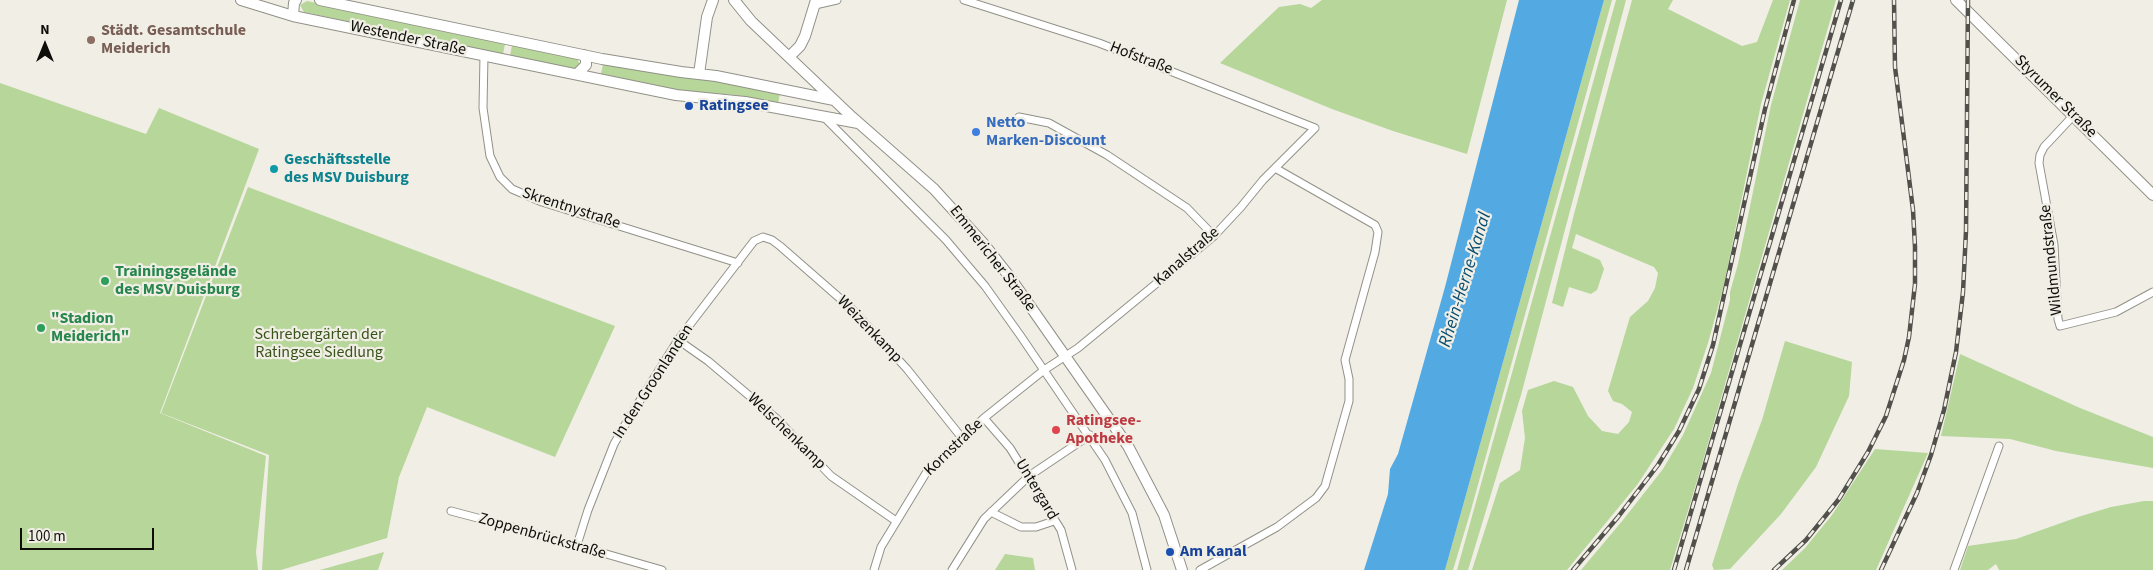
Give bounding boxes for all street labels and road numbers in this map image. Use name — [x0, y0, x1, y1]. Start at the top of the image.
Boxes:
street label: Westender Straße — [348, 17, 468, 61]
street label: Hofstraße — [1107, 38, 1175, 80]
street label: Styrumer Straße — [2010, 52, 2100, 142]
street label: Skrentnystraße — [519, 184, 623, 234]
street label: Emmericher Straße — [945, 202, 1039, 316]
street label: Wildmundstraße — [2037, 204, 2067, 316]
street label: Kanalstraße — [1150, 223, 1224, 291]
street label: Weizenkamp — [832, 292, 906, 368]
street label: In den Groonlanden — [610, 321, 698, 443]
street label: Welschenkamp — [743, 390, 829, 474]
street label: Kornstraße — [921, 415, 987, 481]
street label: Untergard — [1010, 456, 1062, 524]
street label: Zoppenbrückstraße — [476, 510, 608, 564]

